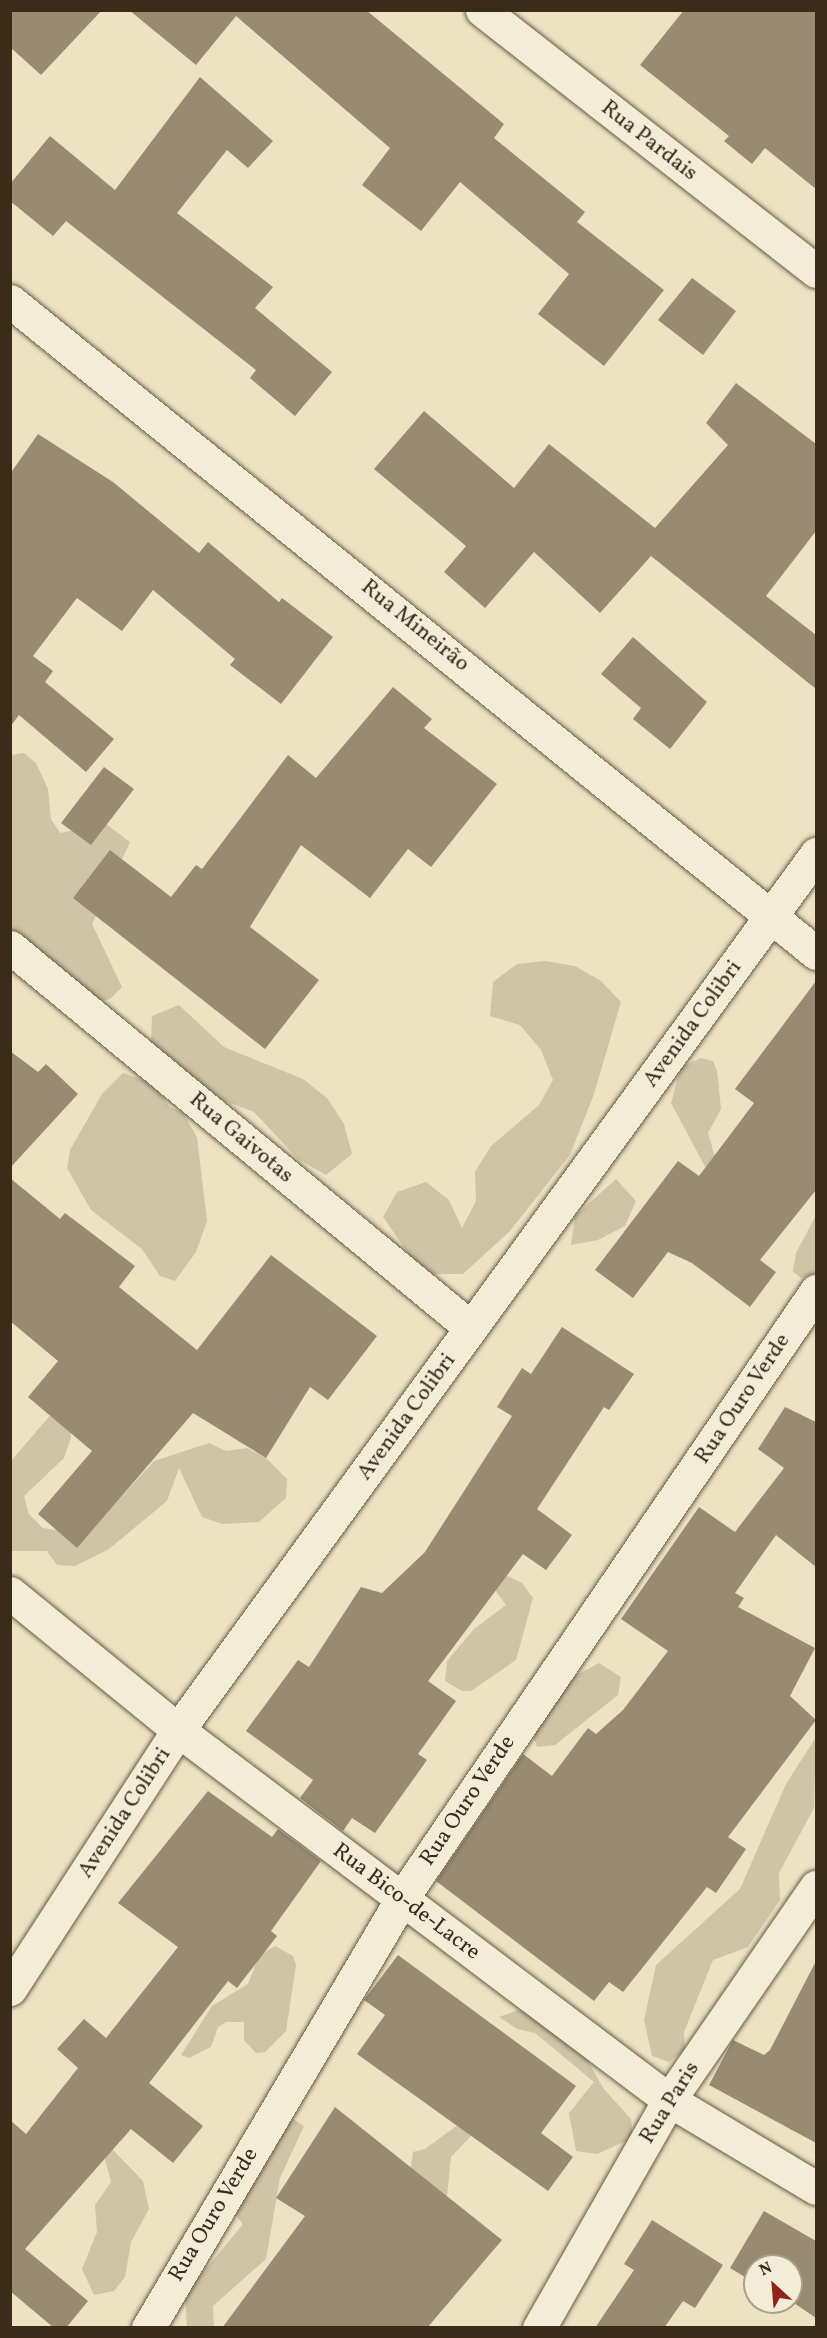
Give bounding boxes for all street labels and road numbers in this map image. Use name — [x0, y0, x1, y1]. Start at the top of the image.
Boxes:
street label: Rua Pardais — [595, 95, 703, 187]
street label: Rua Mineirão — [355, 574, 475, 678]
street label: Avenida Colibri — [638, 955, 748, 1093]
street label: Rua Gaivotas — [184, 1087, 298, 1189]
street label: Rua Ouro Verde — [690, 1329, 796, 1469]
street label: Avenida Colibri — [352, 1348, 462, 1486]
street label: Rua Ouro Verde — [415, 1731, 521, 1871]
street label: Avenida Colibri — [73, 1743, 177, 1883]
street label: Rua Bico-de-Lacre — [327, 1838, 485, 1966]
street label: Rua Paris — [634, 2057, 706, 2149]
street label: Rua Ouro Verde — [164, 2143, 264, 2287]

